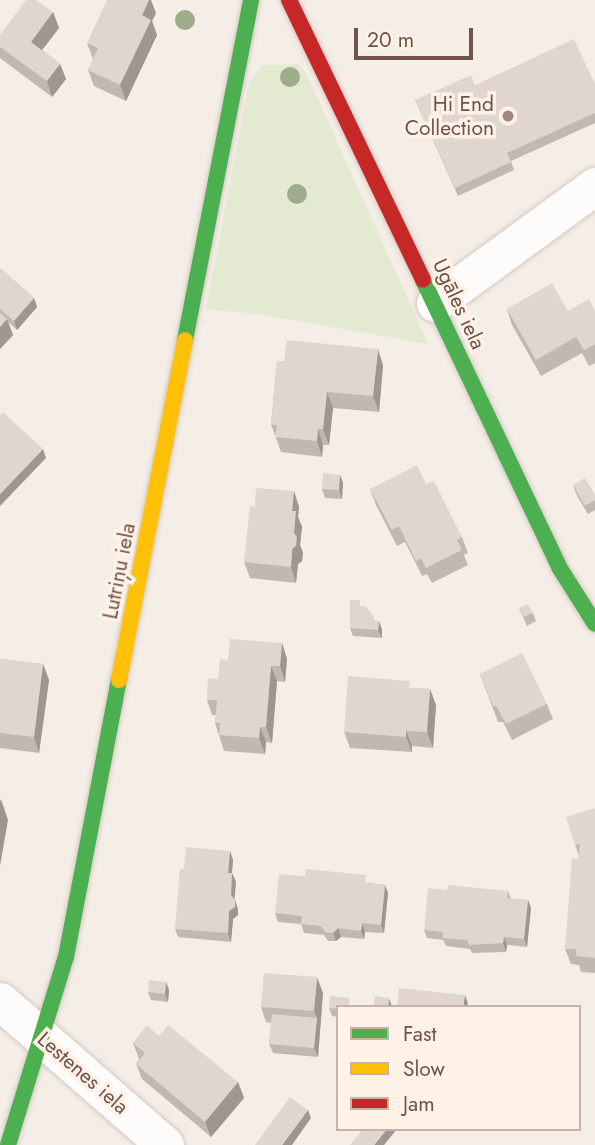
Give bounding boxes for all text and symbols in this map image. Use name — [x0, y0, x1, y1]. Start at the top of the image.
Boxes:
scale bar — [357, 14, 476, 58]
text: 20 m — [367, 25, 414, 55]
place label: Hi End Collection — [405, 91, 494, 141]
marker: Hi End Collection — [500, 108, 516, 124]
street label: Ugāles iela — [427, 255, 491, 353]
street label: Lutriņu iela — [97, 521, 141, 621]
legend — [336, 1005, 581, 1131]
text: Fast — [403, 1019, 436, 1049]
street label: Lestenes iela — [32, 1027, 134, 1119]
text: Slow — [403, 1054, 445, 1084]
text: Jam — [403, 1089, 435, 1119]

